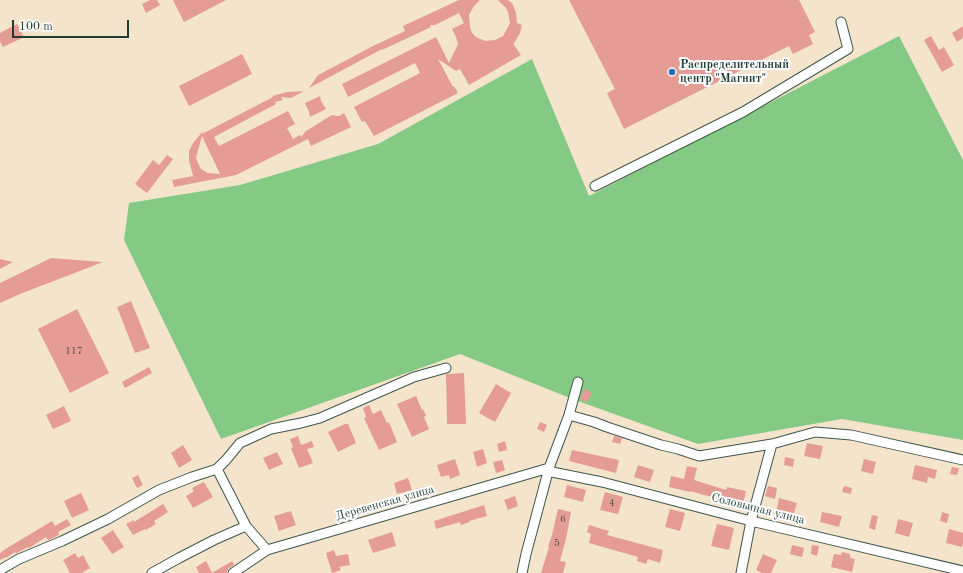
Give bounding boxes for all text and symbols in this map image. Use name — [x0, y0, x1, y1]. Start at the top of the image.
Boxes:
scale bar — [14, 12, 131, 38]
text: 100 m — [19, 21, 53, 33]
place label: Распределительный центр "Магнит" — [680, 58, 789, 86]
marker: Распределительный центр "Магнит" — [667, 67, 677, 77]
house number: 117 — [65, 345, 83, 357]
street label: Деревенская улица — [334, 482, 436, 524]
street label: Соловьиная улица — [710, 490, 806, 528]
house number: 4 — [609, 497, 615, 509]
house number: 6 — [560, 513, 566, 525]
house number: 5 — [554, 537, 560, 549]

